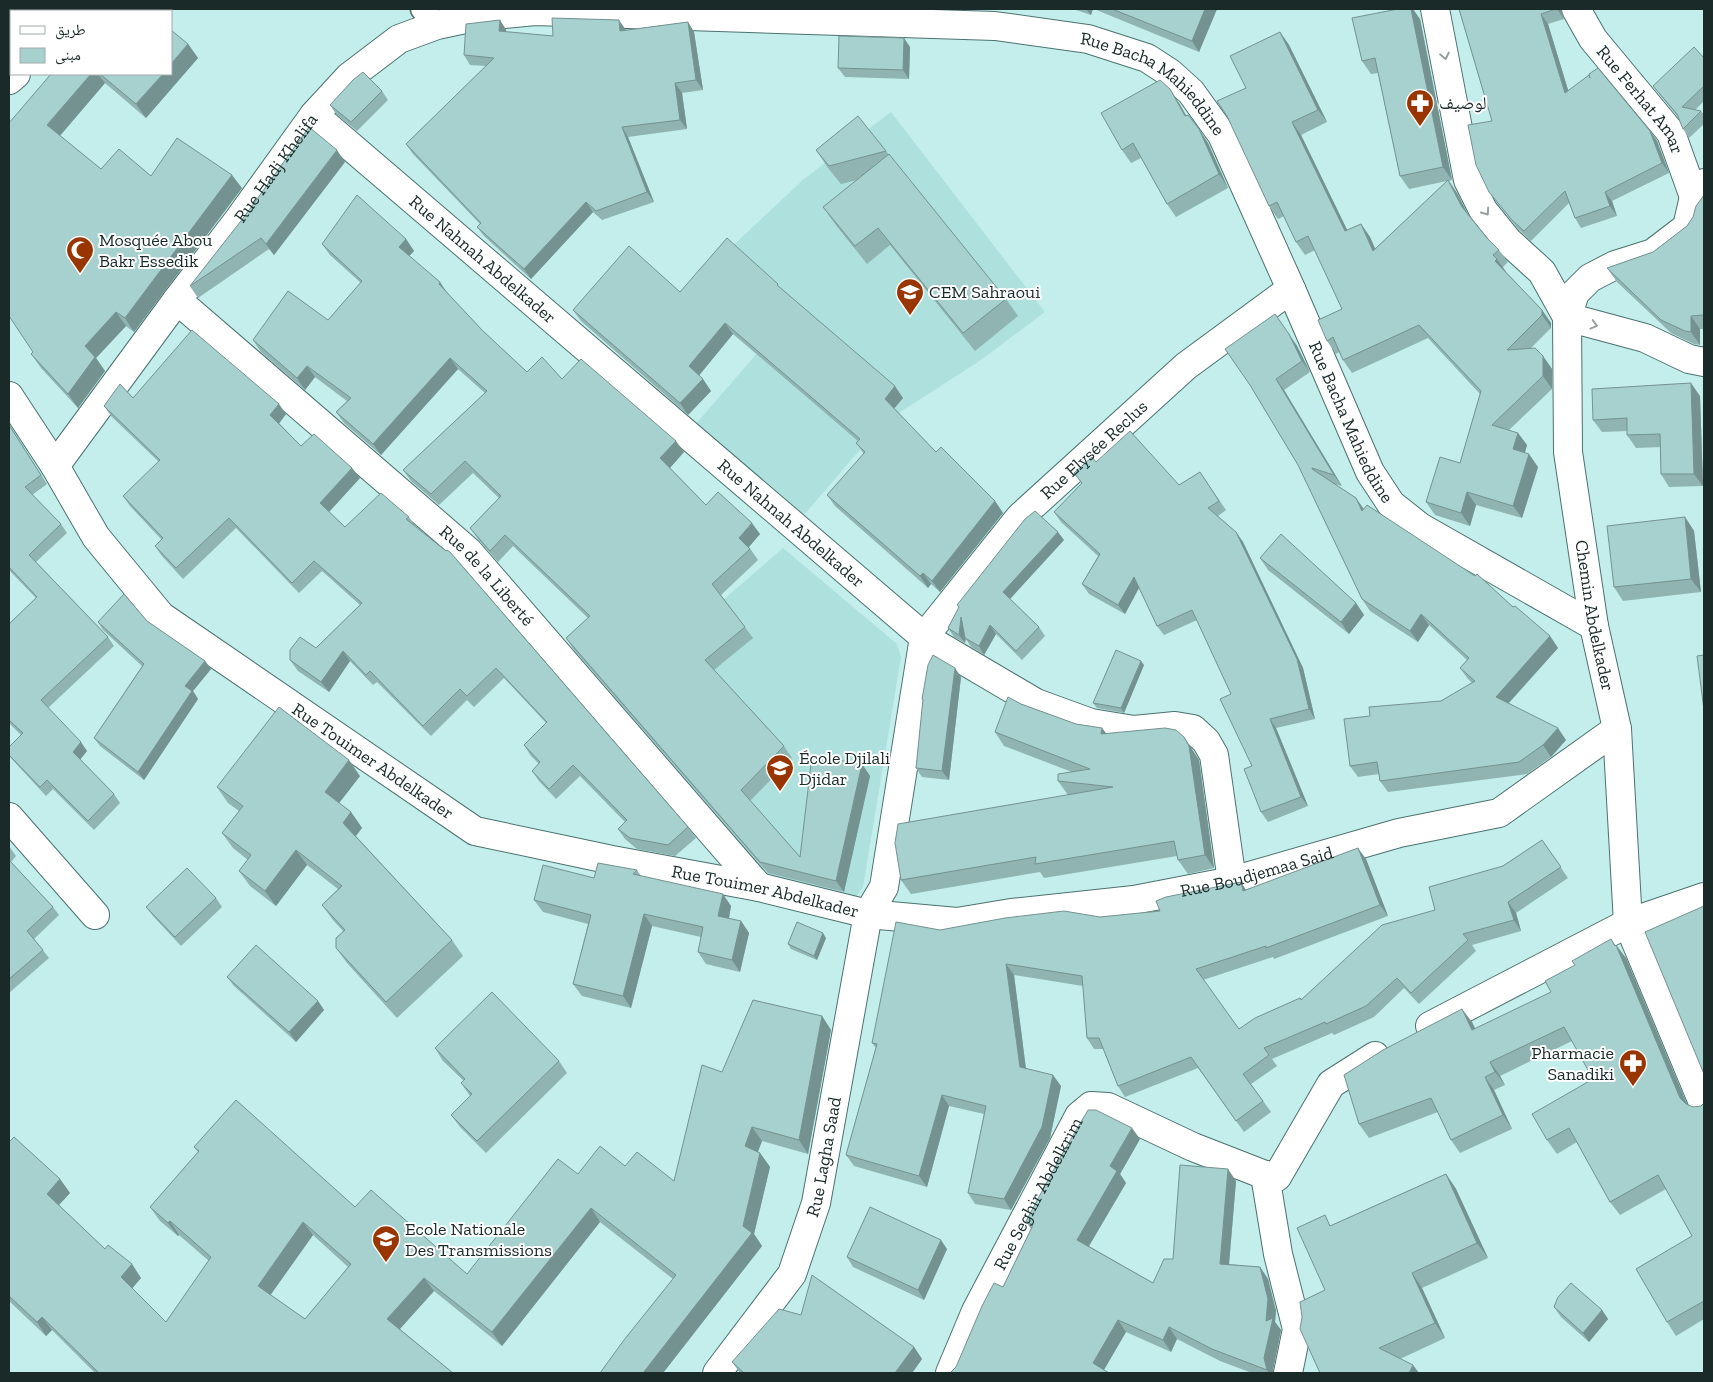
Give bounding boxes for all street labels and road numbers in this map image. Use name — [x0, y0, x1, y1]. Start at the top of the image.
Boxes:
street label: Rue Bacha Mahieddine — [1079, 27, 1230, 140]
street label: Rue Ferhat Amar — [1592, 41, 1689, 157]
street label: Rue Hadj Khelifa — [229, 109, 323, 227]
street label: Rue Nahnah Abdelkader — [405, 190, 561, 328]
street label: Rue Bacha Mahieddine — [1304, 338, 1398, 507]
street label: Rue Elysée Reclus — [1036, 395, 1152, 504]
street label: Rue Nahnah Abdelkader — [713, 454, 869, 592]
street label: Rue de la Liberté — [435, 520, 539, 630]
street label: Chemin Abdelkader — [1570, 538, 1619, 693]
street label: Rue Touimer Abdelkader — [288, 698, 458, 824]
street label: Rue Boudjemaa Said — [1178, 842, 1336, 902]
street label: Rue Touimer Abdelkader — [670, 860, 861, 922]
street label: Rue Lagha Saad — [801, 1095, 846, 1220]
street label: Rue Seghir Abdelkrim — [989, 1113, 1088, 1274]

